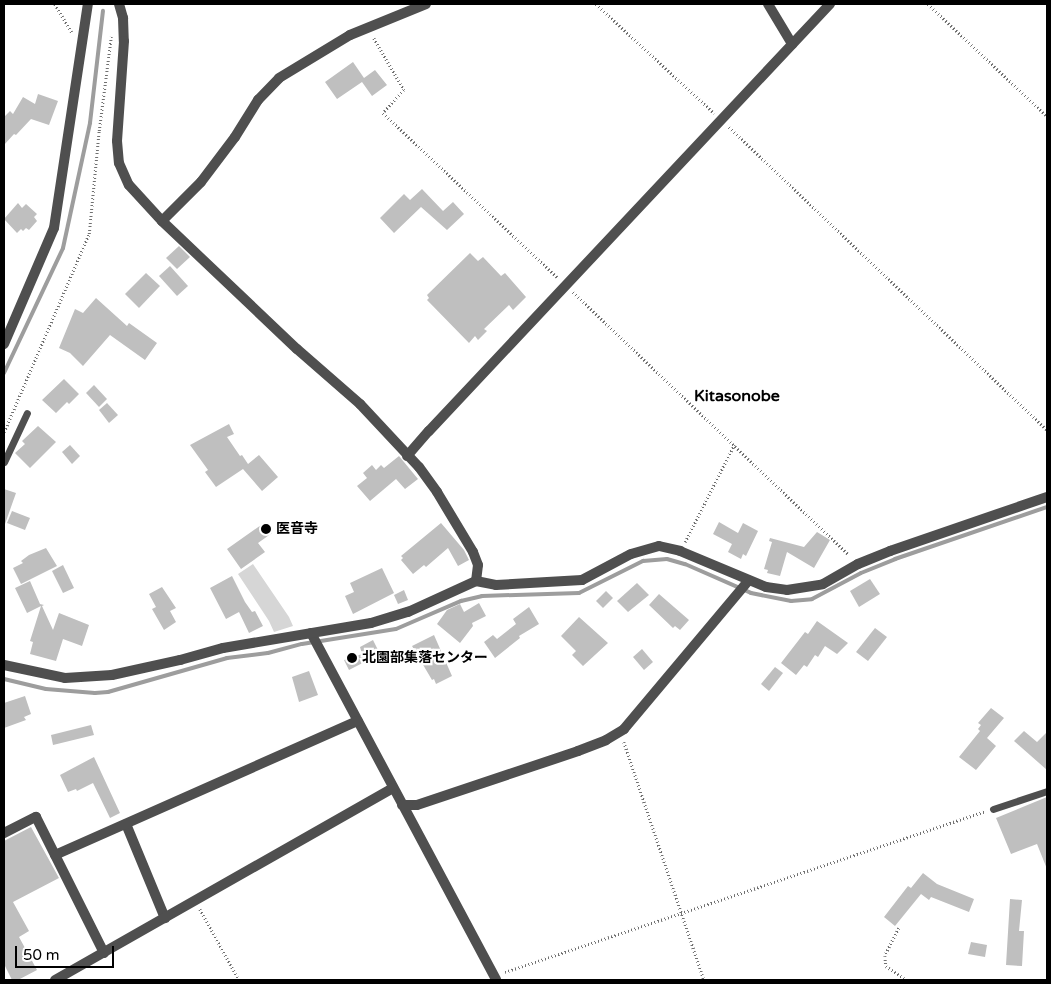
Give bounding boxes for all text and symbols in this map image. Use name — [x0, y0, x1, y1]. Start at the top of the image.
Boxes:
district label: Kitasonobe — [694, 386, 780, 406]
place label: 医音寺 — [276, 521, 318, 537]
marker: 医音寺 — [260, 523, 272, 535]
place label: 北園部集落センター — [362, 650, 488, 666]
marker: 北園部集落センター — [346, 652, 358, 664]
scale bar — [18, 936, 116, 968]
text: 50 m — [23, 946, 60, 964]

